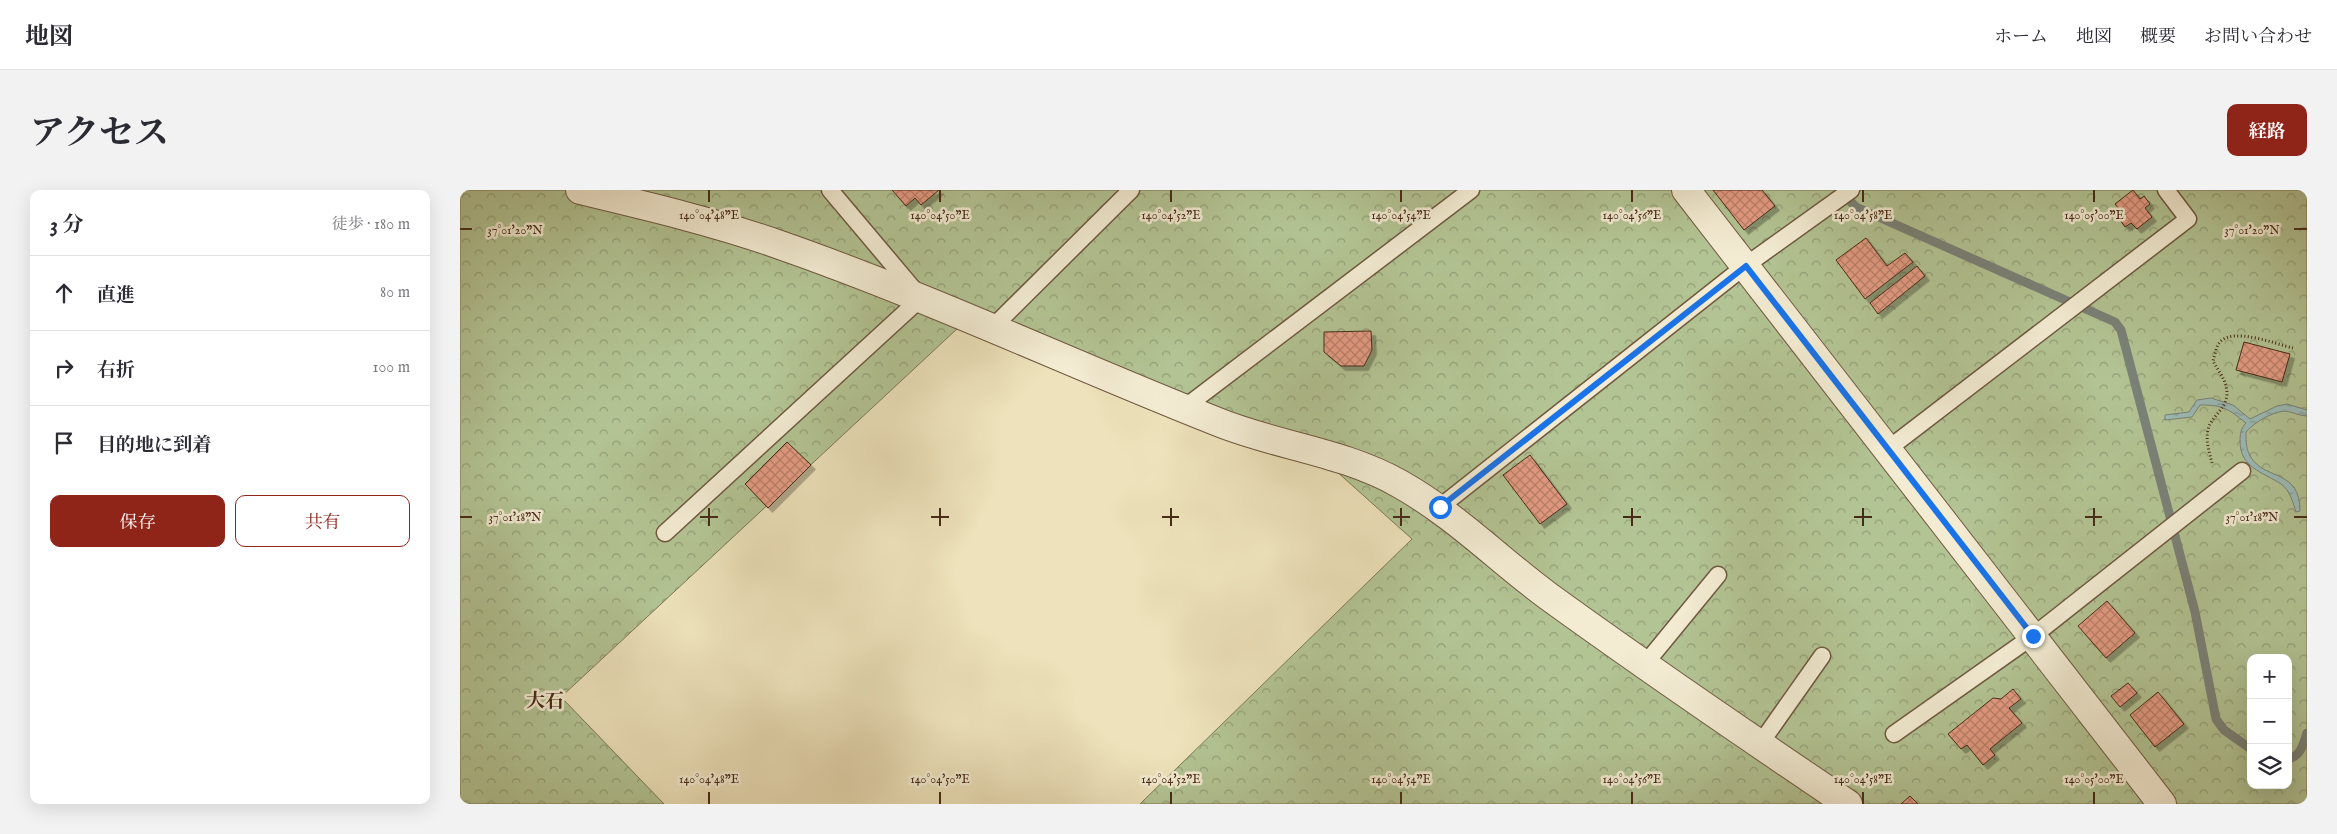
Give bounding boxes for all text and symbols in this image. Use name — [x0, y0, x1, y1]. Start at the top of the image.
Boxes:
text: 地図 — [25, 22, 73, 53]
text: ホーム — [1994, 26, 2048, 49]
text: 地図 — [2076, 26, 2112, 49]
text: 概要 — [2140, 26, 2176, 49]
text: お問い合わせ — [2204, 26, 2312, 49]
button: 経路 — [2227, 104, 2307, 156]
text: アクセス — [30, 112, 169, 157]
text: 140°04'48"E — [679, 208, 739, 223]
text: 140°04'50"E — [910, 208, 970, 223]
text: 140°04'52"E — [1141, 208, 1201, 223]
text: 140°04'54"E — [1371, 208, 1431, 223]
text: 140°04'56"E — [1603, 208, 1661, 223]
text: 140°04'58"E — [1834, 208, 1892, 223]
text: 140°05'00"E — [2064, 208, 2124, 223]
text: 3 分 — [50, 212, 83, 239]
text: 徒歩 · 180 m — [332, 215, 410, 235]
text: 37°01'20"N — [487, 223, 543, 238]
text: 37°01'20"N — [2224, 223, 2280, 238]
icon: ahead — [50, 279, 78, 307]
text: 80 m — [380, 283, 410, 303]
text: 直進 — [97, 284, 135, 308]
icon: right — [50, 354, 78, 382]
text: 100 m — [373, 358, 410, 378]
text: 右折 — [97, 359, 135, 383]
icon: arrive — [50, 429, 78, 457]
text: 目的地に到着 — [97, 434, 211, 458]
button: 保存 — [50, 495, 225, 547]
button: 共有 — [235, 495, 410, 547]
route start — [1429, 496, 1452, 519]
text: 37°01'18"N — [488, 510, 542, 525]
text: 37°01'18"N — [2225, 510, 2279, 525]
route end — [2022, 625, 2045, 648]
map controls — [2247, 654, 2292, 789]
button: + — [2247, 654, 2292, 699]
district label: 大石 — [526, 690, 564, 714]
button: − — [2247, 699, 2292, 744]
button: layers — [2247, 744, 2292, 789]
text: 140°04'48"E — [679, 772, 739, 787]
text: 140°04'50"E — [910, 772, 970, 787]
text: 140°04'52"E — [1141, 772, 1201, 787]
text: 140°04'54"E — [1371, 772, 1431, 787]
text: 140°04'56"E — [1603, 772, 1661, 787]
text: 140°04'58"E — [1834, 772, 1892, 787]
text: 140°05'00"E — [2064, 772, 2124, 787]

